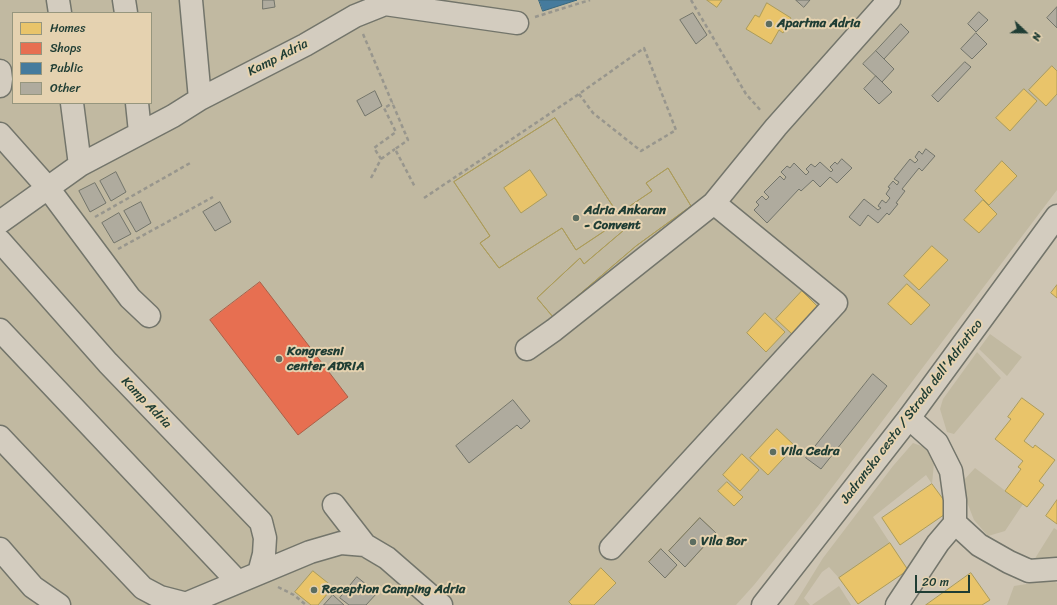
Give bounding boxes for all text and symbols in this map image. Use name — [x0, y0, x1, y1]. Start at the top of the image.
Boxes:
legend — [12, 12, 152, 104]
north arrow — [1005, 12, 1045, 52]
place label: Apartma Adria — [777, 16, 860, 32]
text: Homes — [50, 17, 86, 39]
marker: Apartma Adria — [764, 19, 774, 29]
text: N — [1026, 30, 1047, 44]
street label: Kamp Adria — [245, 36, 311, 80]
text: Shops — [50, 37, 81, 59]
text: Public — [50, 57, 83, 79]
text: Other — [50, 77, 80, 99]
place label: Adria Ankaran - Convent — [584, 203, 666, 234]
marker: Adria Ankaran - Convent — [571, 213, 581, 223]
street label: Jadranska cesta / Strada dell'Adriatico — [838, 317, 986, 507]
place label: Kongresni center ADRIA — [287, 344, 364, 375]
marker: Kongresni center ADRIA — [274, 354, 284, 364]
street label: Kamp Adria — [118, 374, 174, 432]
place label: Vila Cedra — [781, 444, 839, 460]
marker: Vila Cedra — [768, 447, 778, 457]
place label: Vila Bor — [701, 534, 746, 550]
marker: Vila Bor — [688, 537, 698, 547]
scale bar — [917, 567, 972, 593]
text: 20 m — [922, 571, 949, 593]
place label: Reception Camping Adria — [322, 582, 465, 598]
marker: Reception Camping Adria — [309, 585, 319, 595]

